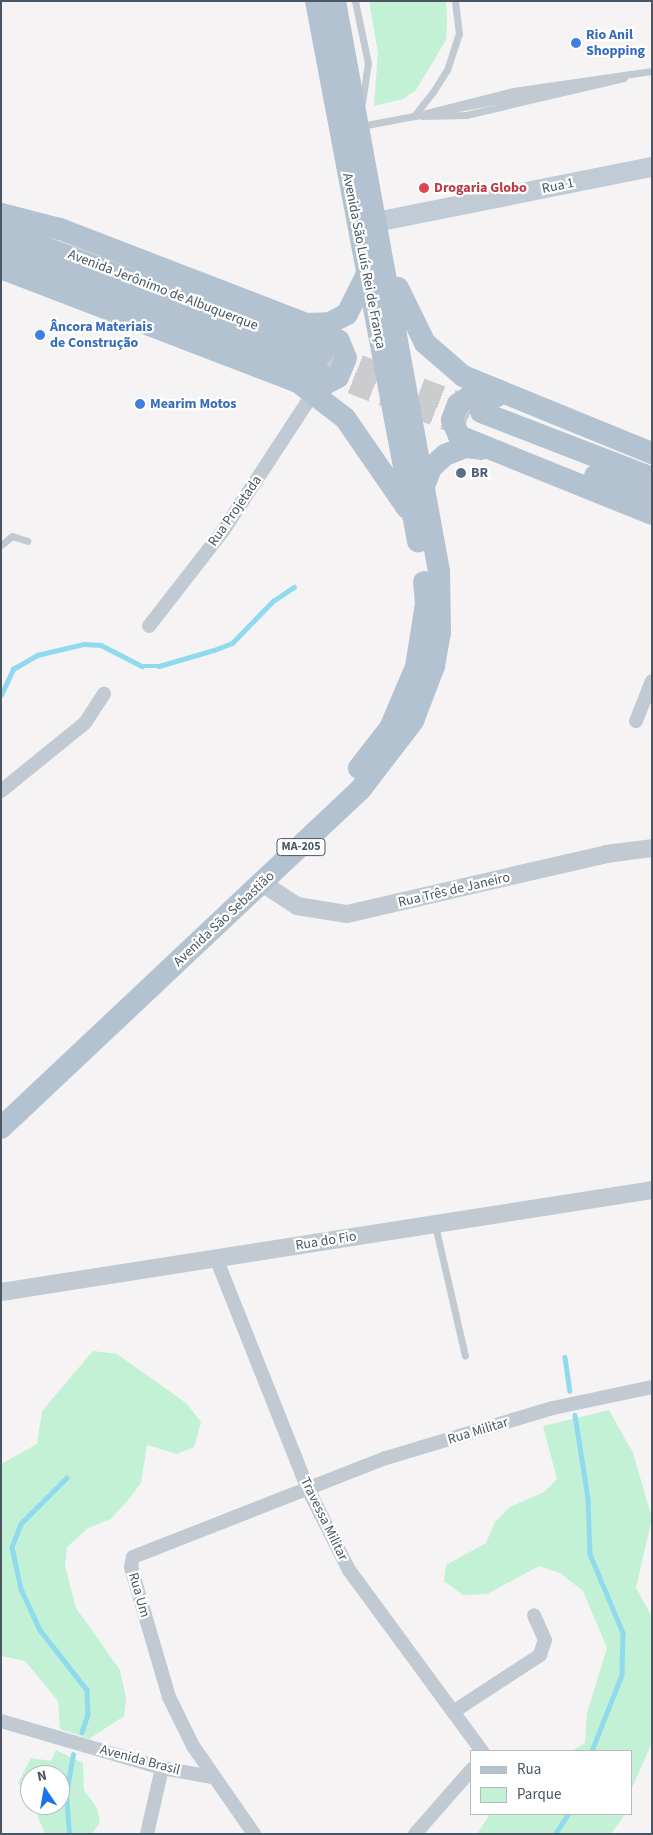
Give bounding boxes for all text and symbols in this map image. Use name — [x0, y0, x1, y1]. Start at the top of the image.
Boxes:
place label: Rio Anil Shopping — [586, 27, 645, 59]
marker: Rio Anil Shopping — [570, 37, 582, 49]
street label: Avenida São Luís Rei de França — [339, 172, 389, 350]
street label: Rua 1 — [540, 175, 576, 197]
place label: Drogaria Globo — [434, 180, 527, 196]
marker: Drogaria Globo — [418, 182, 430, 194]
street label: Avenida Jerônimo de Albuquerque — [66, 246, 260, 334]
place label: Âncora Materiais de Construção — [50, 319, 152, 352]
marker: Âncora Materiais de Construção — [34, 329, 46, 341]
place label: Mearim Motos — [150, 396, 236, 412]
marker: Mearim Motos — [134, 398, 146, 410]
place label: BR — [471, 465, 488, 481]
marker: BR — [455, 467, 467, 479]
street label: Rua Projetada — [205, 472, 265, 550]
road number: MA-205 — [276, 838, 326, 856]
street label: Avenida São Sebastião — [170, 868, 278, 970]
street label: Rua Três de Janeiro — [396, 869, 512, 911]
street label: Rua do Fio — [294, 1228, 358, 1254]
street label: Rua Militar — [446, 1414, 510, 1448]
street label: Travessa Militar — [297, 1475, 351, 1563]
street label: Rua Um — [125, 1571, 153, 1619]
street label: Avenida Brasil — [98, 1741, 182, 1779]
legend — [470, 1750, 633, 1815]
text: Rua — [517, 1759, 541, 1780]
north arrow — [20, 1765, 70, 1815]
text: N — [35, 1766, 49, 1787]
text: Parque — [517, 1784, 561, 1805]

